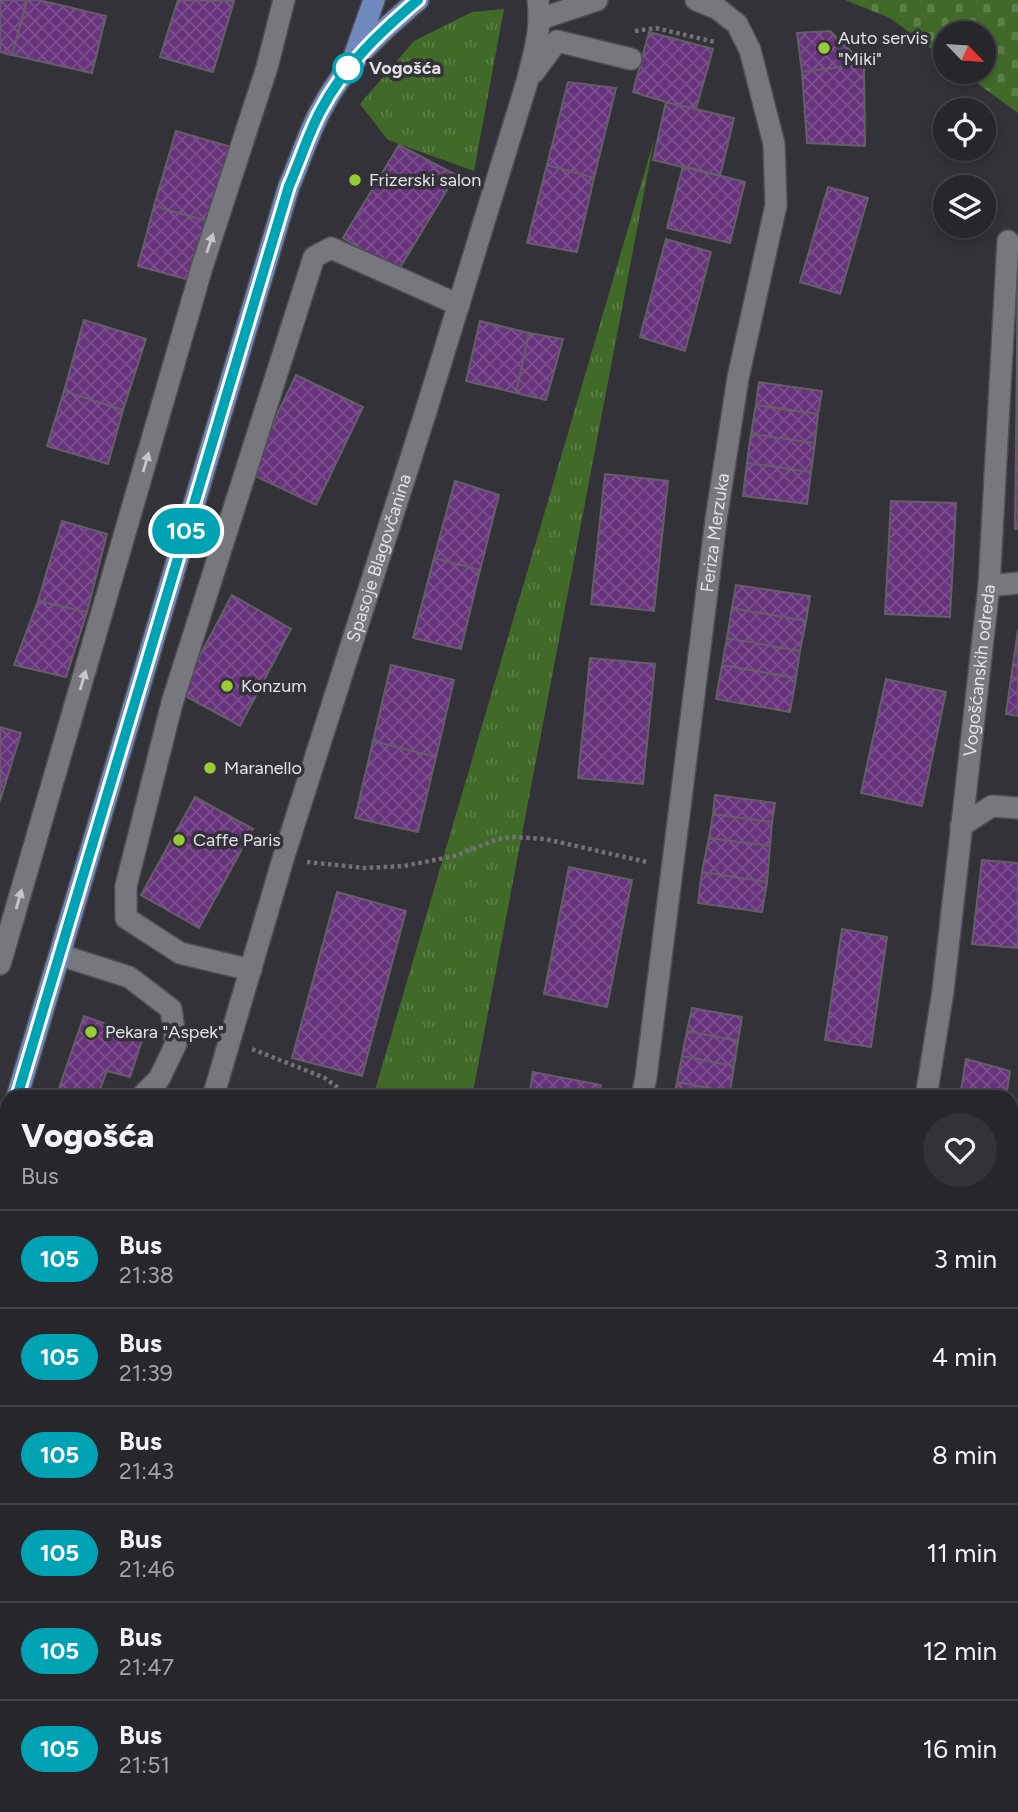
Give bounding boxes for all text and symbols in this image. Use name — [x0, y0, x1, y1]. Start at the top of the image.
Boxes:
north arrow — [933, 21, 996, 84]
map controls — [933, 21, 996, 238]
place label: Auto servis "Miki" — [838, 27, 928, 70]
marker: Auto servis "Miki" — [816, 40, 832, 56]
marker: Vogošća — [333, 53, 363, 83]
place label: Vogošća — [369, 57, 441, 79]
button: locate — [933, 98, 996, 161]
place label: Frizerski salon — [369, 169, 481, 191]
marker: Frizerski salon — [347, 172, 363, 188]
button: layers — [933, 175, 996, 238]
one-way arrow — [205, 233, 215, 254]
one-way arrow — [142, 451, 152, 472]
street label: Spasoje Blagovčanina — [342, 471, 416, 645]
street label: Feriza Merzuka — [696, 472, 734, 594]
line badge: 105 — [146, 508, 226, 554]
text: 105 — [166, 516, 206, 545]
street label: Vogošćanskih odreda — [959, 583, 1000, 758]
one-way arrow — [79, 670, 89, 691]
place label: Konzum — [241, 675, 307, 697]
marker: Konzum — [219, 678, 235, 694]
place label: Maranello — [224, 757, 302, 779]
marker: Maranello — [202, 760, 218, 776]
place label: Caffe Paris — [193, 829, 281, 851]
marker: Caffe Paris — [171, 832, 187, 848]
one-way arrow — [15, 888, 25, 909]
place label: Pekara "Aspek" — [105, 1021, 224, 1043]
marker: Pekara "Aspek" — [83, 1024, 99, 1040]
button: heart — [923, 1113, 997, 1187]
text: Vogošća — [21, 1116, 154, 1155]
text: Bus — [21, 1162, 59, 1190]
text: Bus — [119, 1229, 162, 1261]
text: 3 min — [934, 1243, 997, 1275]
text: 105 — [40, 1244, 79, 1273]
text: 21:38 — [119, 1261, 174, 1289]
text: Bus — [119, 1327, 162, 1359]
text: 4 min — [932, 1341, 997, 1373]
text: 105 — [40, 1342, 79, 1371]
text: 21:39 — [119, 1359, 173, 1387]
text: Bus — [119, 1425, 162, 1457]
text: 8 min — [932, 1439, 997, 1471]
text: 105 — [40, 1440, 79, 1469]
text: 21:43 — [119, 1457, 174, 1485]
text: Bus — [119, 1523, 162, 1555]
text: 11 min — [926, 1537, 997, 1569]
text: 105 — [40, 1538, 79, 1567]
text: 21:46 — [119, 1555, 174, 1583]
text: Bus — [119, 1621, 162, 1653]
text: 12 min — [923, 1635, 997, 1667]
text: 105 — [40, 1636, 79, 1665]
text: 21:47 — [119, 1653, 174, 1681]
text: Bus — [119, 1719, 162, 1751]
text: 16 min — [922, 1733, 997, 1765]
text: 105 — [40, 1734, 79, 1763]
text: 21:51 — [119, 1751, 170, 1779]

